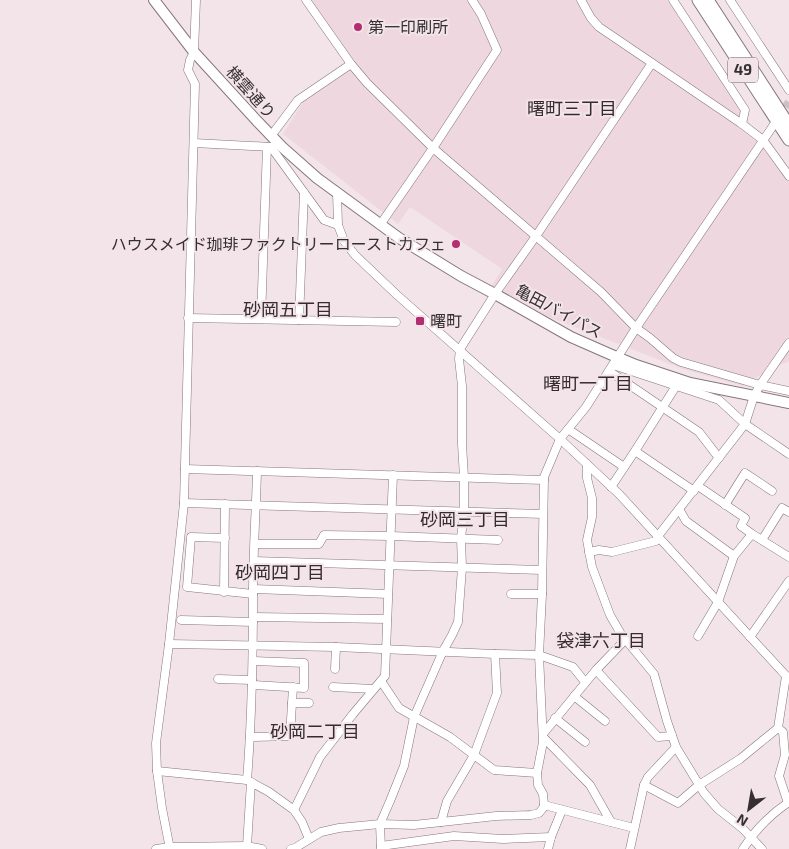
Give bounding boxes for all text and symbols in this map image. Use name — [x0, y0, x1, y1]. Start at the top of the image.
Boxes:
place label: 第一印刷所 — [368, 17, 448, 36]
marker: 第一印刷所 — [352, 21, 364, 33]
road number: 49 — [728, 58, 758, 82]
street label: 横雲通り — [223, 62, 280, 122]
district label: 曙町三丁目 — [527, 97, 617, 119]
place label: ハウスメイド珈琲ファクトリーローストカフェ — [111, 234, 446, 253]
marker: ハウスメイド珈琲ファクトリーローストカフェ — [450, 238, 462, 250]
street label: 亀田バイパス — [513, 280, 606, 341]
district label: 砂岡五丁目 — [243, 298, 333, 320]
place label: 曙町 — [430, 311, 462, 330]
marker: 曙町 — [414, 315, 426, 327]
district label: 曙町一丁目 — [543, 372, 633, 394]
district label: 砂岡三丁目 — [420, 508, 510, 530]
district label: 砂岡四丁目 — [235, 561, 325, 583]
district label: 袋津六丁目 — [556, 629, 646, 651]
district label: 砂岡二丁目 — [270, 720, 360, 742]
north arrow — [724, 784, 774, 834]
text: N — [733, 811, 751, 830]

